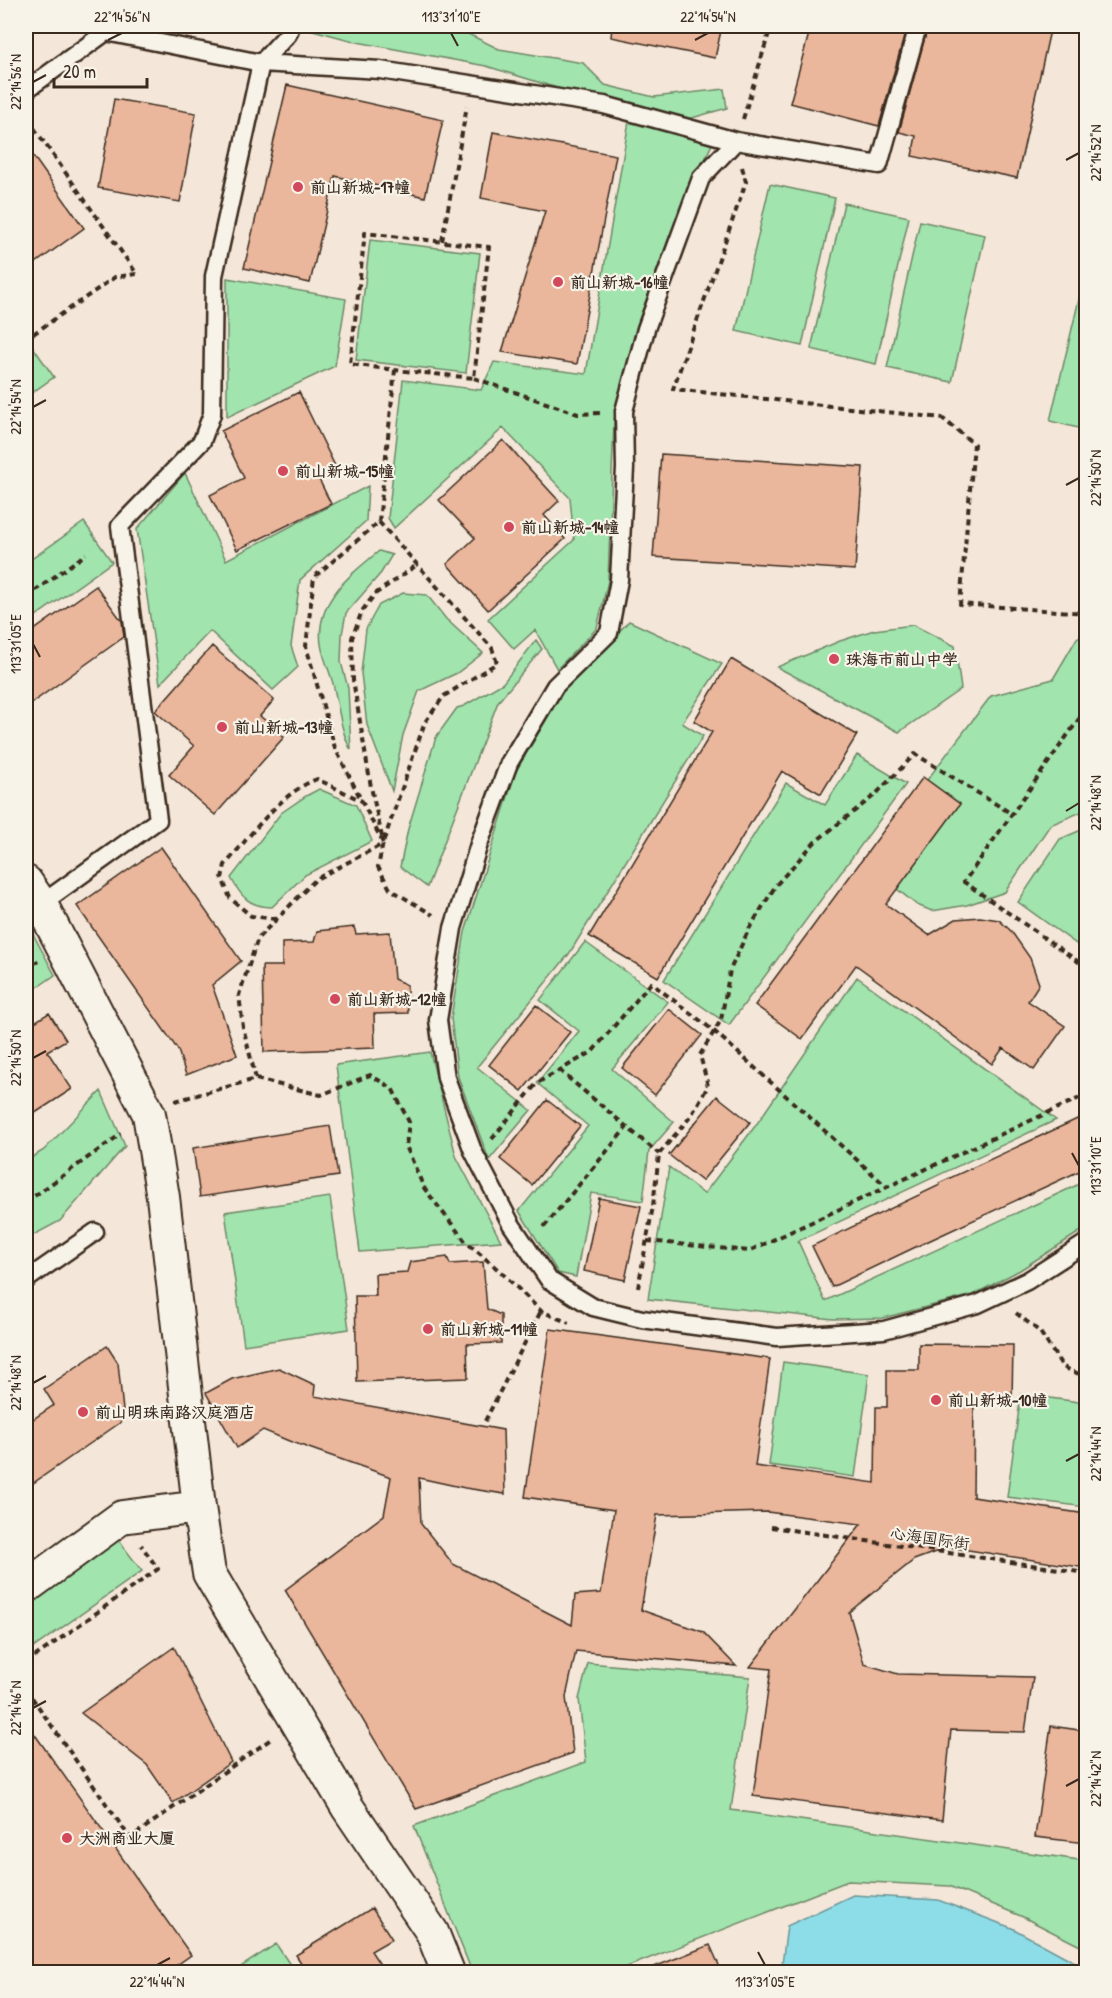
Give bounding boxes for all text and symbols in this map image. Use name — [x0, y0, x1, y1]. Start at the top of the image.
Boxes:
text: 22°14'56"N — [94, 6, 150, 27]
text: 113°31'10"E — [421, 6, 481, 27]
text: 22°14'54"N — [680, 6, 736, 27]
scale bar — [54, 51, 147, 89]
text: 22°14'56"N — [5, 54, 26, 110]
text: 20 m — [63, 59, 96, 84]
text: 22°14'52"N — [1085, 125, 1106, 181]
place label: 前山新城-17幢 — [310, 176, 410, 198]
marker: 前山新城-17幢 — [291, 180, 305, 194]
place label: 前山新城-16幢 — [570, 271, 669, 293]
marker: 前山新城-16幢 — [551, 275, 565, 289]
text: 22°14'54"N — [5, 379, 26, 435]
text: 22°14'50"N — [1085, 450, 1106, 506]
place label: 前山新城-15幢 — [295, 460, 394, 482]
marker: 前山新城-15幢 — [276, 464, 290, 478]
place label: 前山新城-14幢 — [521, 516, 619, 538]
marker: 前山新城-14幢 — [502, 520, 516, 534]
text: 113°31'05"E — [5, 614, 26, 674]
place label: 珠海市前山中学 — [846, 648, 958, 670]
marker: 珠海市前山中学 — [827, 652, 841, 666]
place label: 前山新城-13幢 — [234, 716, 333, 738]
marker: 前山新城-13幢 — [215, 720, 229, 734]
text: 22°14'48"N — [1085, 775, 1106, 831]
place label: 前山新城-12幢 — [347, 988, 447, 1010]
marker: 前山新城-12幢 — [328, 992, 342, 1006]
text: 22°14'50"N — [5, 1030, 26, 1086]
text: 113°31'10"E — [1085, 1136, 1106, 1196]
place label: 前山新城-11幢 — [440, 1318, 538, 1340]
marker: 前山新城-11幢 — [421, 1322, 435, 1336]
text: 22°14'48"N — [5, 1355, 26, 1411]
place label: 前山新城-10幢 — [948, 1389, 1047, 1411]
marker: 前山新城-10幢 — [929, 1393, 943, 1407]
place label: 前山明珠南路汉庭酒店 — [95, 1401, 255, 1423]
marker: 前山明珠南路汉庭酒店 — [76, 1405, 90, 1419]
text: 22°14'44"N — [1085, 1427, 1106, 1481]
street label: 心海国际街 — [889, 1522, 971, 1554]
text: 22°14'46"N — [5, 1680, 26, 1736]
text: 22°14'42"N — [1085, 1751, 1106, 1807]
place label: 大洲商业大厦 — [79, 1827, 175, 1849]
marker: 大洲商业大厦 — [60, 1831, 74, 1845]
text: 22°14'44"N — [130, 1971, 184, 1992]
text: 113°31'05"E — [735, 1971, 795, 1992]

